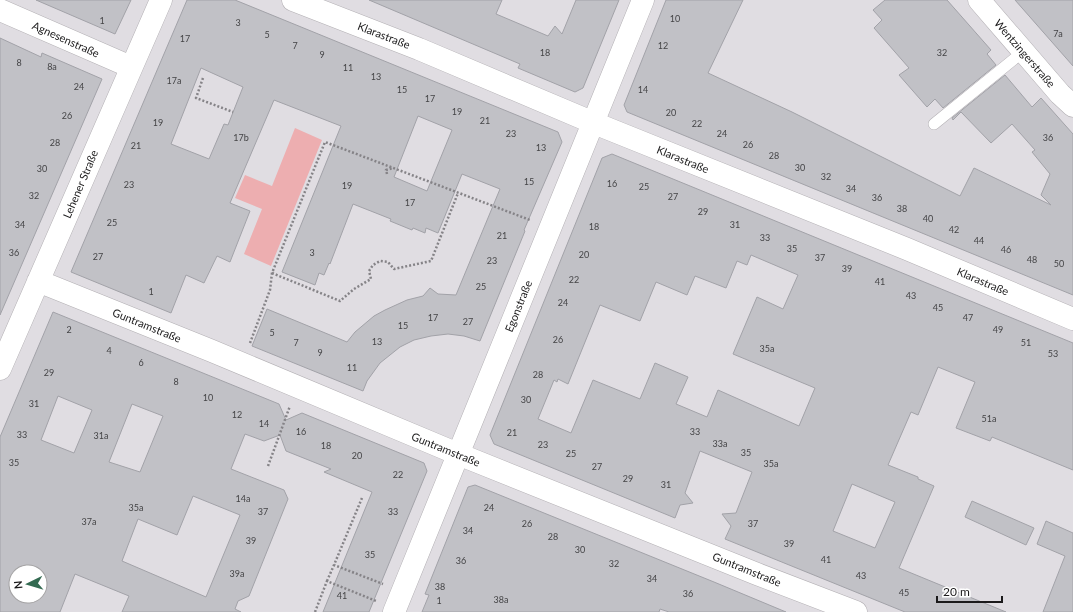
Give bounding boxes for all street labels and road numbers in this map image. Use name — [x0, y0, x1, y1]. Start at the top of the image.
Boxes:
street label: Wentzingerstraße — [992, 16, 1058, 90]
street label: Agnesenstraße — [30, 18, 102, 60]
street label: Klarastraße — [356, 19, 412, 51]
street label: Klarastraße — [655, 143, 711, 175]
street label: Lehener Straße — [60, 148, 100, 220]
street label: Klarastraße — [955, 264, 1011, 298]
street label: Egonstraße — [502, 278, 534, 334]
street label: Guntramstraße — [111, 305, 183, 345]
street label: Guntramstraße — [410, 429, 482, 469]
street label: Guntramstraße — [711, 549, 783, 589]

